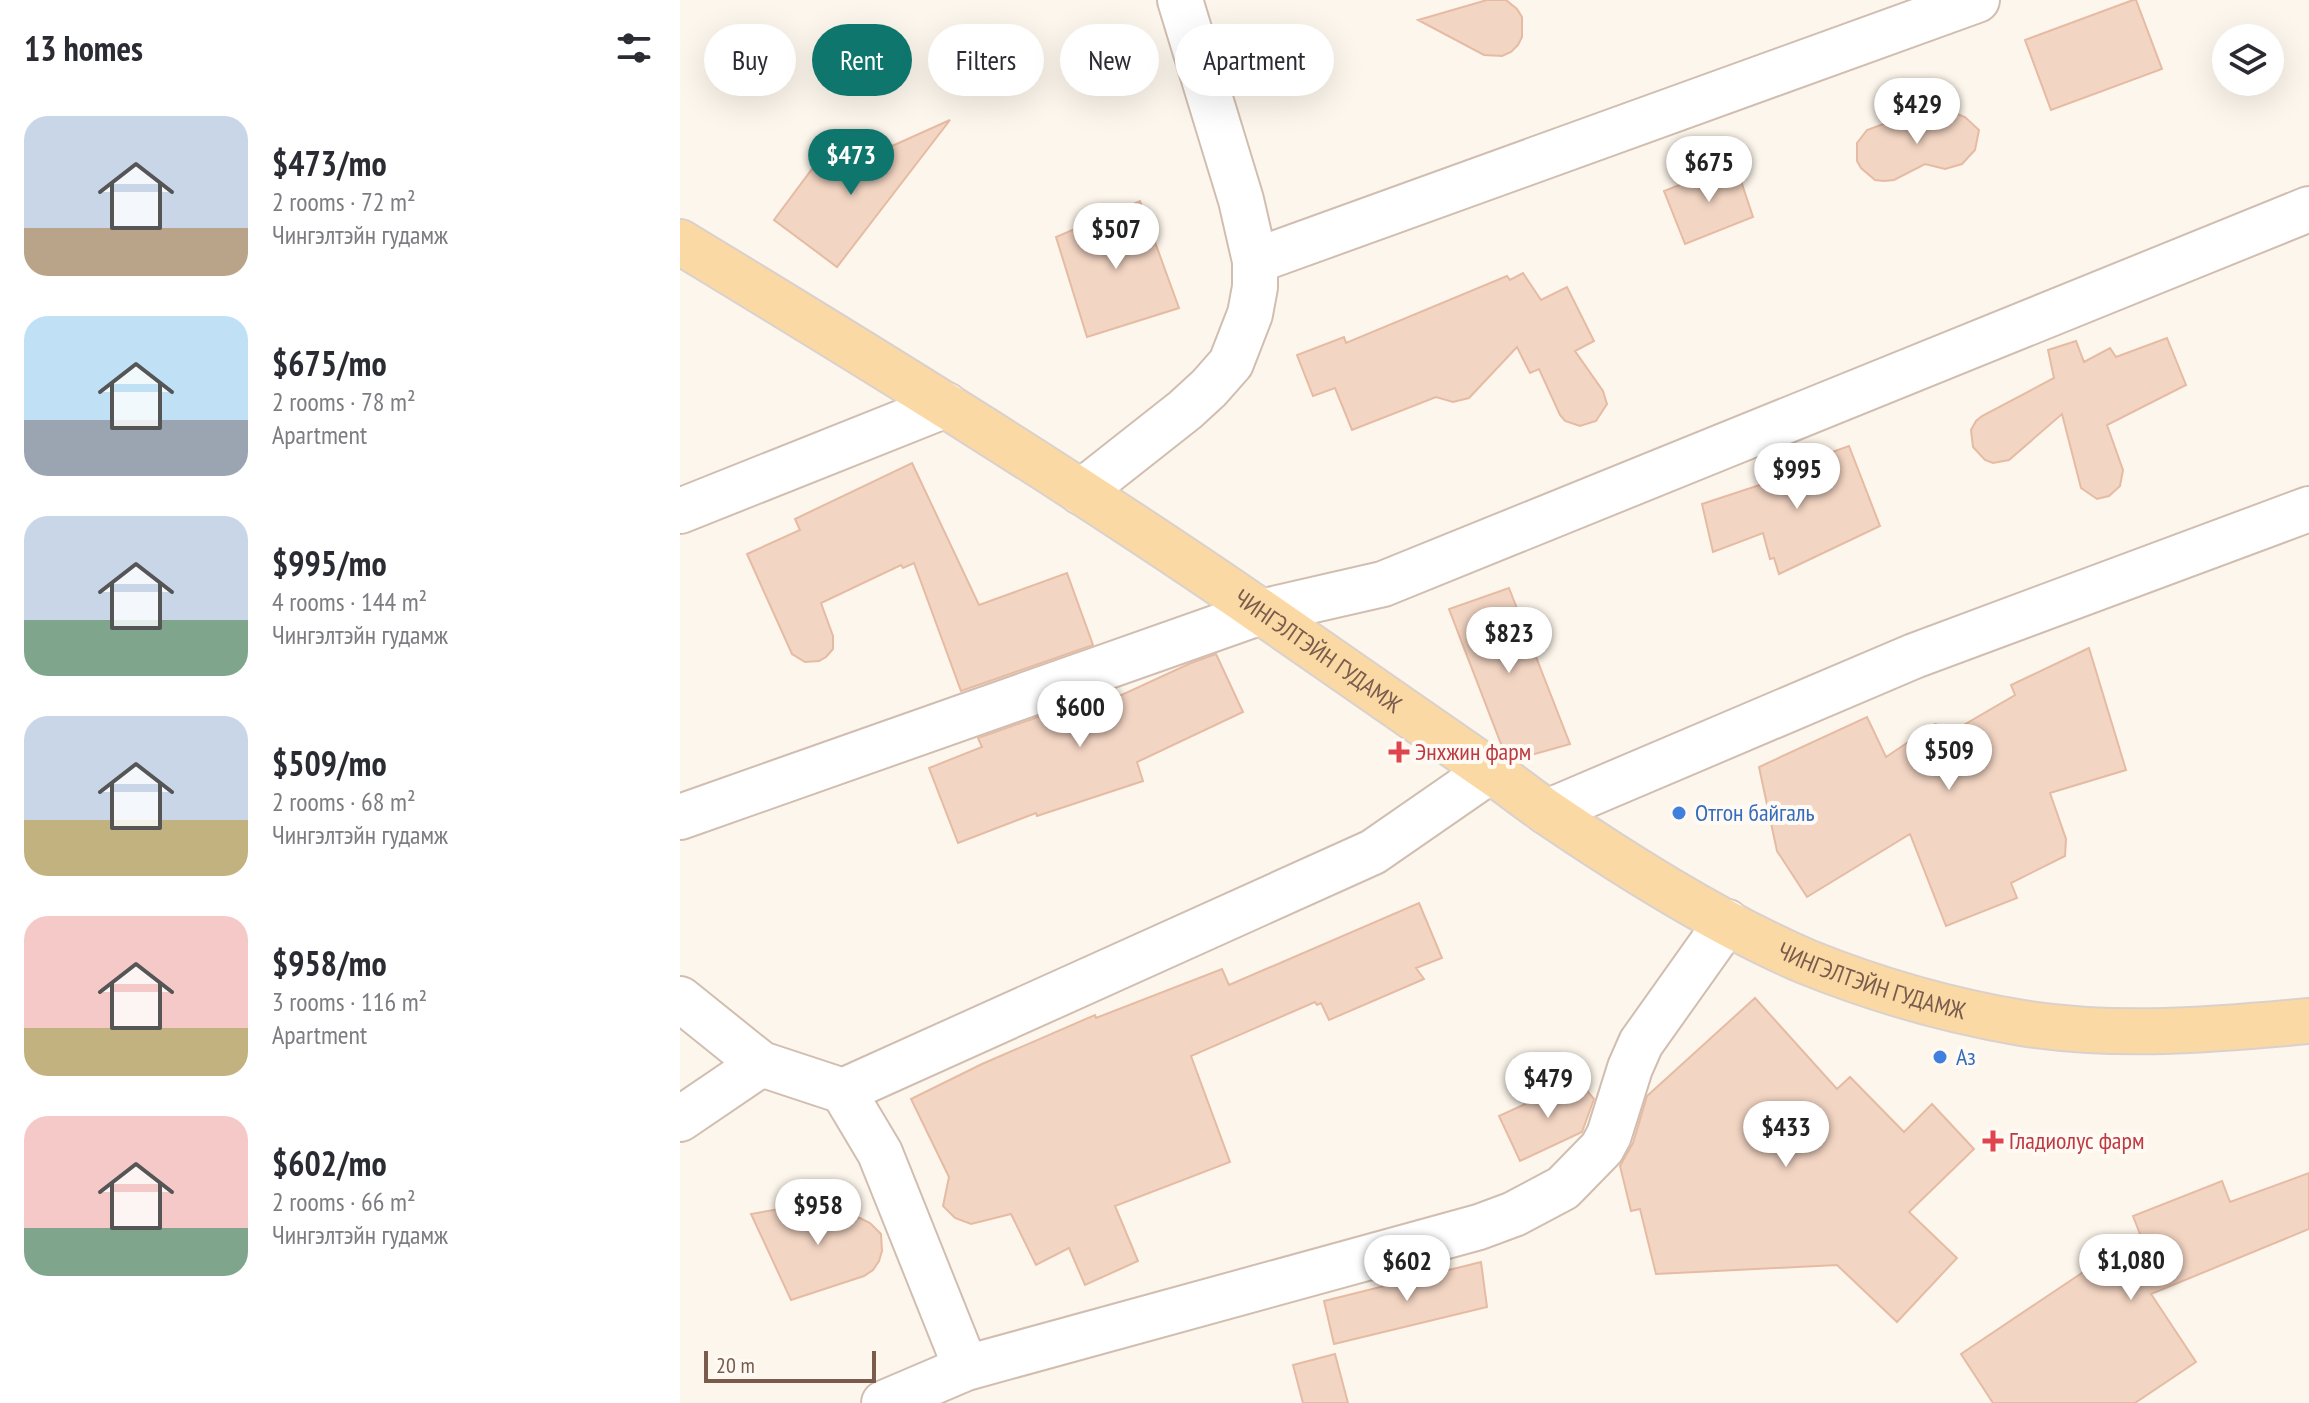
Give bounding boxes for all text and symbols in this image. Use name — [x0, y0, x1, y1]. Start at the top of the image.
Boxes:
chip: Buy — [704, 24, 796, 96]
chip: Rent — [812, 24, 912, 96]
chip: Filters — [928, 24, 1044, 96]
chip: New — [1060, 24, 1159, 96]
chip: Apartment — [1175, 24, 1334, 96]
map controls — [2212, 24, 2284, 96]
button: layers — [2212, 24, 2284, 96]
text: 13 homes — [24, 26, 143, 70]
icon: filters — [612, 26, 656, 70]
pin: $429 — [1870, 78, 1964, 146]
text: $429 — [1892, 87, 1942, 120]
pin: $473 — [804, 129, 898, 197]
pin: $675 — [1662, 136, 1756, 204]
text: $473 — [826, 138, 876, 171]
text: $473/mo — [272, 141, 387, 185]
text: $675 — [1684, 145, 1734, 178]
icon: home — [88, 148, 184, 244]
text: 2 rooms · 72 m² — [272, 185, 416, 218]
pin: $507 — [1069, 203, 1163, 271]
text: $507 — [1091, 212, 1141, 245]
text: Чингэлтэйн гудамж — [272, 218, 448, 251]
text: $675/mo — [272, 341, 387, 385]
icon: home — [88, 348, 184, 444]
text: 2 rooms · 78 m² — [272, 385, 416, 418]
text: Apartment — [272, 418, 367, 451]
pin: $995 — [1750, 443, 1844, 511]
text: $995 — [1772, 452, 1822, 485]
text: $995/mo — [272, 541, 387, 585]
icon: home — [88, 548, 184, 644]
street label: ЧИНГЭЛТЭЙН ГУДАМЖ — [1229, 582, 1408, 720]
text: 4 rooms · 144 m² — [272, 585, 427, 618]
pin: $823 — [1462, 607, 1556, 675]
text: $823 — [1484, 616, 1534, 649]
text: Чингэлтэйн гудамж — [272, 618, 448, 651]
pin: $600 — [1033, 681, 1127, 749]
text: $600 — [1055, 690, 1105, 723]
pin: $509 — [1902, 724, 1996, 792]
text: $509 — [1924, 733, 1974, 766]
place label: Энхжин фарм — [1415, 736, 1531, 767]
text: $509/mo — [272, 741, 387, 785]
marker: Энхжин фарм — [1390, 743, 1408, 761]
icon: home — [88, 748, 184, 844]
text: 2 rooms · 68 m² — [272, 785, 416, 818]
place label: Отгон байгаль — [1695, 797, 1815, 828]
marker: Отгон байгаль — [1670, 804, 1688, 822]
text: Чингэлтэйн гудамж — [272, 818, 448, 851]
street label: ЧИНГЭЛТЭЙН ГУДАМЖ — [1773, 935, 1969, 1026]
text: $958/mo — [272, 941, 387, 985]
icon: home — [88, 948, 184, 1044]
text: 3 rooms · 116 m² — [272, 985, 427, 1018]
text: Apartment — [272, 1018, 367, 1051]
place label: Аз — [1956, 1041, 1976, 1072]
marker: Аз — [1931, 1048, 1949, 1066]
pin: $479 — [1501, 1052, 1595, 1120]
text: $479 — [1523, 1061, 1573, 1094]
pin: $433 — [1739, 1101, 1833, 1169]
text: $433 — [1761, 1110, 1811, 1143]
place label: Гладиолус фарм — [2009, 1125, 2144, 1156]
marker: Гладиолус фарм — [1984, 1132, 2002, 1150]
text: $602/mo — [272, 1141, 387, 1185]
icon: home — [88, 1148, 184, 1244]
pin: $958 — [771, 1179, 865, 1247]
text: 2 rooms · 66 m² — [272, 1185, 416, 1218]
text: $958 — [793, 1188, 843, 1221]
text: Чингэлтэйн гудамж — [272, 1218, 448, 1251]
pin: $1,080 — [2066, 1234, 2196, 1302]
pin: $602 — [1360, 1235, 1454, 1303]
text: $1,080 — [2097, 1243, 2165, 1276]
text: $602 — [1382, 1244, 1432, 1277]
scale bar — [704, 1347, 876, 1383]
text: 20 m — [716, 1351, 755, 1379]

